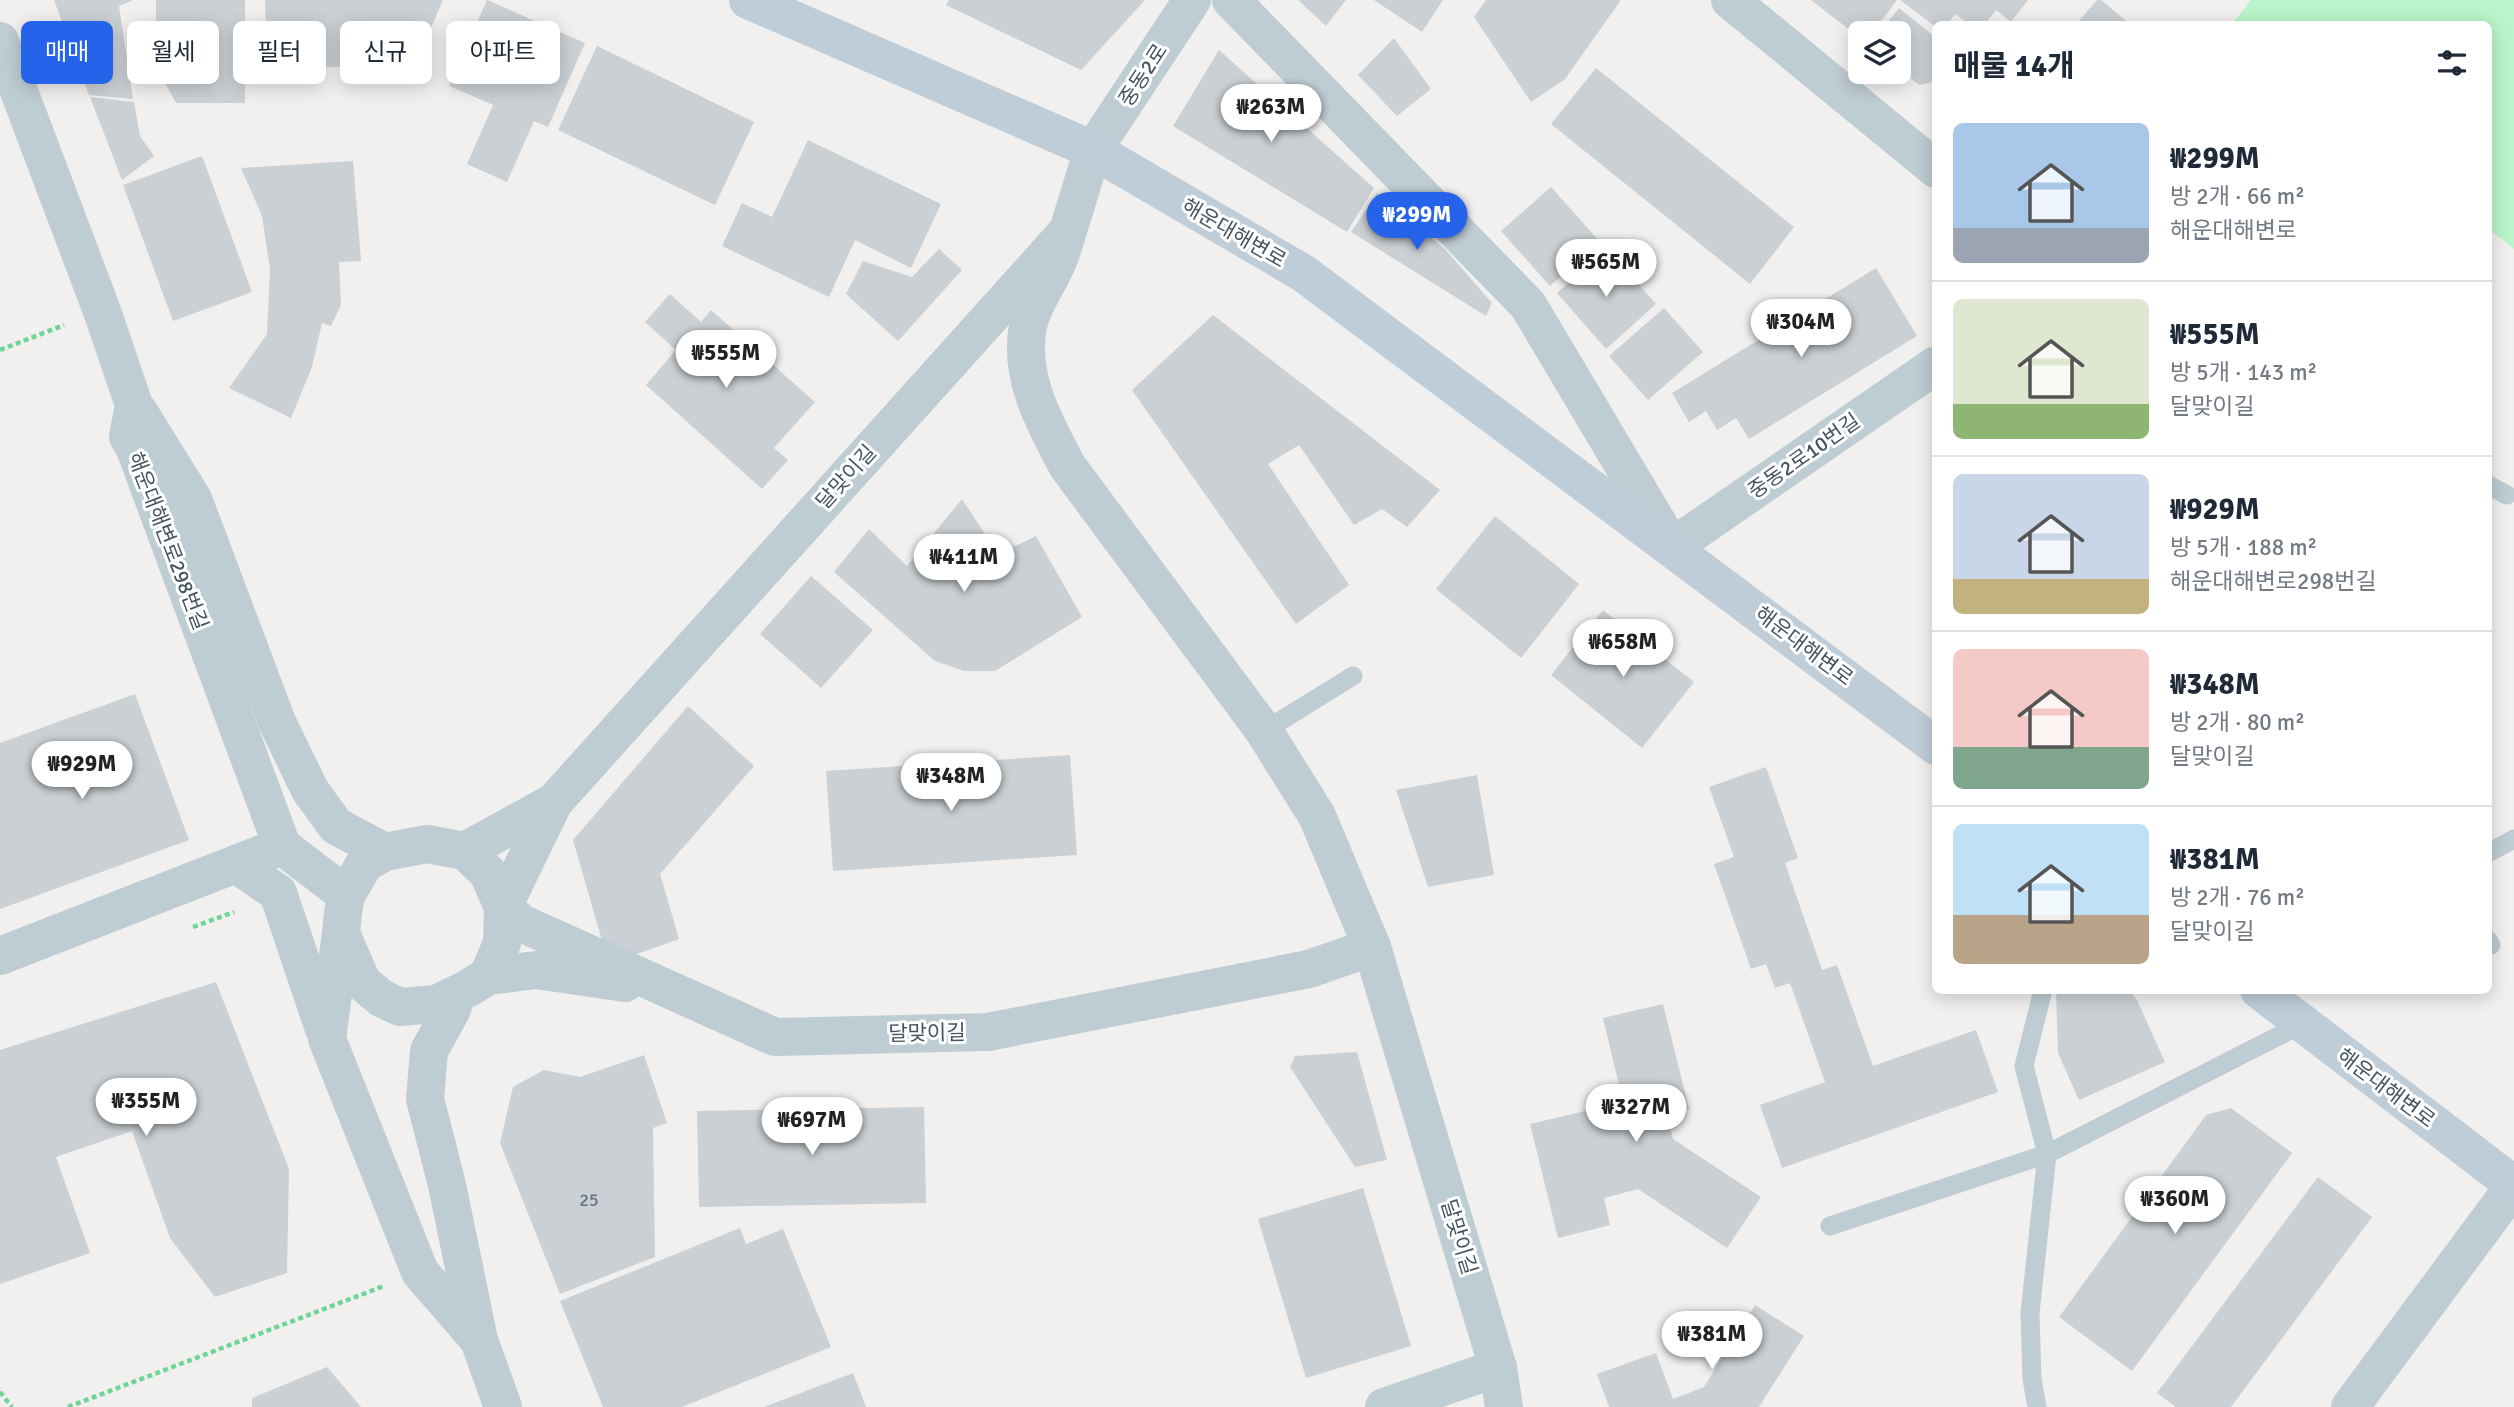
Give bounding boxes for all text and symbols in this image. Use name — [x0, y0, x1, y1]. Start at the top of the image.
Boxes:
chip: 매매 — [21, 21, 113, 84]
chip: 월세 — [127, 21, 219, 84]
chip: 필터 — [233, 21, 326, 84]
chip: 신규 — [340, 21, 432, 84]
chip: 아파트 — [446, 21, 560, 84]
map controls — [1848, 21, 1911, 84]
button: layers — [1848, 21, 1911, 84]
street label: 중동2로 — [1113, 39, 1173, 111]
icon: filters — [2433, 44, 2471, 82]
text: 매물 14개 — [1953, 48, 2075, 85]
pin: ₩263M — [1222, 85, 1320, 144]
text: ₩263M — [1237, 92, 1305, 121]
text: ₩299M — [2170, 140, 2260, 177]
icon: home — [2009, 151, 2093, 235]
text: 방 2개 · 66 m² — [2170, 182, 2305, 211]
pin: ₩299M — [1368, 192, 1466, 252]
street label: 해운대해변로 — [1177, 193, 1291, 273]
text: ₩299M — [1383, 200, 1451, 229]
text: 해운대해변로 — [2170, 216, 2297, 245]
pin: ₩565M — [1557, 240, 1655, 299]
text: ₩565M — [1572, 247, 1640, 276]
pin: ₩304M — [1752, 300, 1850, 359]
text: ₩304M — [1767, 307, 1835, 336]
text: ₩555M — [2170, 316, 2260, 353]
icon: home — [2009, 327, 2093, 411]
pin: ₩555M — [677, 330, 775, 390]
text: ₩555M — [692, 338, 760, 367]
text: 방 5개 · 143 m² — [2170, 358, 2317, 387]
text: 달맞이길 — [2170, 392, 2255, 421]
street label: 중동2로10번길 — [1743, 408, 1865, 504]
street label: 달맞이길 — [810, 440, 882, 514]
street label: 해운대해변로298번길 — [122, 448, 214, 634]
text: ₩929M — [2170, 491, 2260, 528]
icon: home — [2009, 502, 2093, 586]
text: 방 5개 · 188 m² — [2170, 533, 2317, 562]
pin: ₩411M — [915, 534, 1013, 594]
text: ₩411M — [930, 542, 998, 571]
text: 해운대해변로298번길 — [2170, 567, 2377, 596]
street label: 해운대해변로 — [1750, 601, 1858, 691]
pin: ₩658M — [1574, 620, 1672, 679]
text: ₩658M — [1589, 627, 1657, 656]
text: ₩348M — [2170, 666, 2260, 703]
icon: home — [2009, 677, 2093, 761]
text: 방 2개 · 80 m² — [2170, 708, 2305, 737]
pin: ₩929M — [33, 742, 131, 801]
text: 달맞이길 — [2170, 742, 2255, 771]
text: ₩929M — [48, 749, 116, 778]
pin: ₩348M — [902, 754, 1000, 813]
text: ₩348M — [917, 761, 985, 790]
text: ₩381M — [2170, 841, 2260, 878]
icon: home — [2009, 852, 2093, 936]
text: 방 2개 · 76 m² — [2170, 883, 2305, 912]
text: 달맞이길 — [2170, 917, 2255, 946]
street label: 달맞이길 — [888, 1019, 966, 1047]
street label: 해운대해변로 — [2332, 1043, 2440, 1133]
pin: ₩355M — [97, 1078, 195, 1138]
pin: ₩327M — [1587, 1084, 1685, 1144]
text: ₩355M — [112, 1086, 180, 1115]
text: ₩327M — [1602, 1092, 1670, 1121]
pin: ₩697M — [763, 1098, 861, 1157]
text: ₩697M — [778, 1105, 846, 1134]
pin: ₩360M — [2126, 1176, 2224, 1236]
text: ₩360M — [2141, 1184, 2209, 1213]
house number: 25 — [579, 1189, 599, 1211]
street label: 달맞이길 — [1435, 1196, 1483, 1278]
pin: ₩381M — [1663, 1312, 1761, 1371]
text: ₩381M — [1678, 1319, 1746, 1348]

